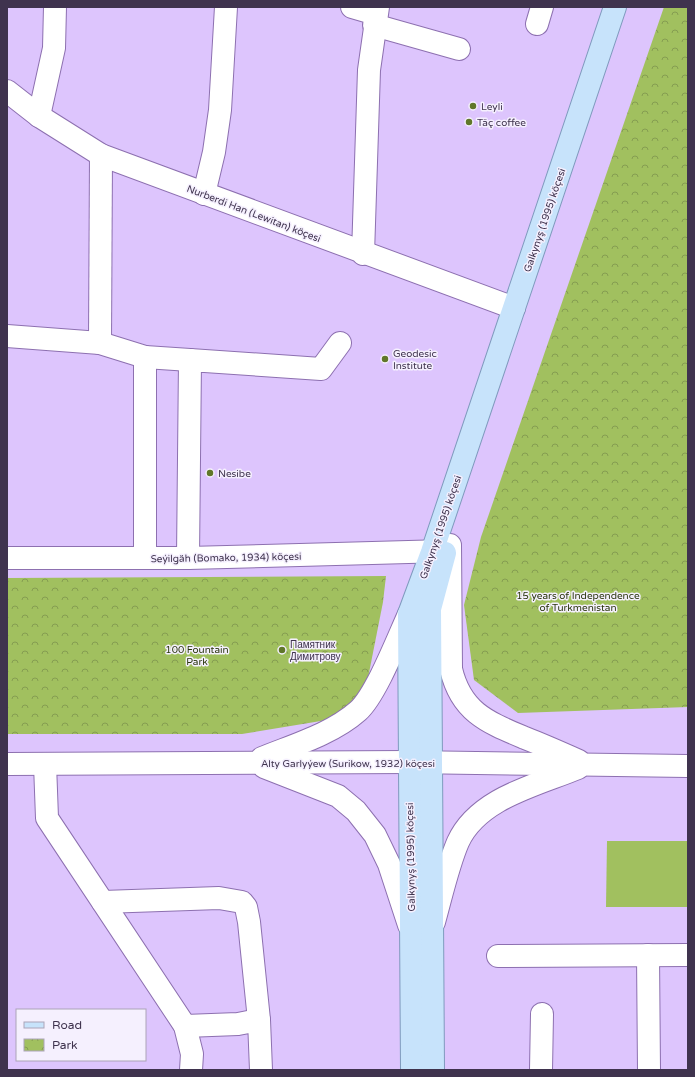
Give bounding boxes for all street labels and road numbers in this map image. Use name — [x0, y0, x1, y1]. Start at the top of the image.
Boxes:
street label: Galkynyş (1995) köçesi — [522, 167, 568, 274]
street label: Nurberdi Han (Lewitan) köçesi — [185, 183, 322, 245]
street label: Galkynyş (1995) köçesi — [418, 474, 464, 581]
street label: Seýilgäh (Bomako, 1934) köçesi — [150, 551, 302, 565]
street label: Alty Garlyýew (Surikow, 1932) köçesi — [261, 758, 435, 770]
street label: Galkynyş (1995) köçesi — [404, 802, 418, 912]

